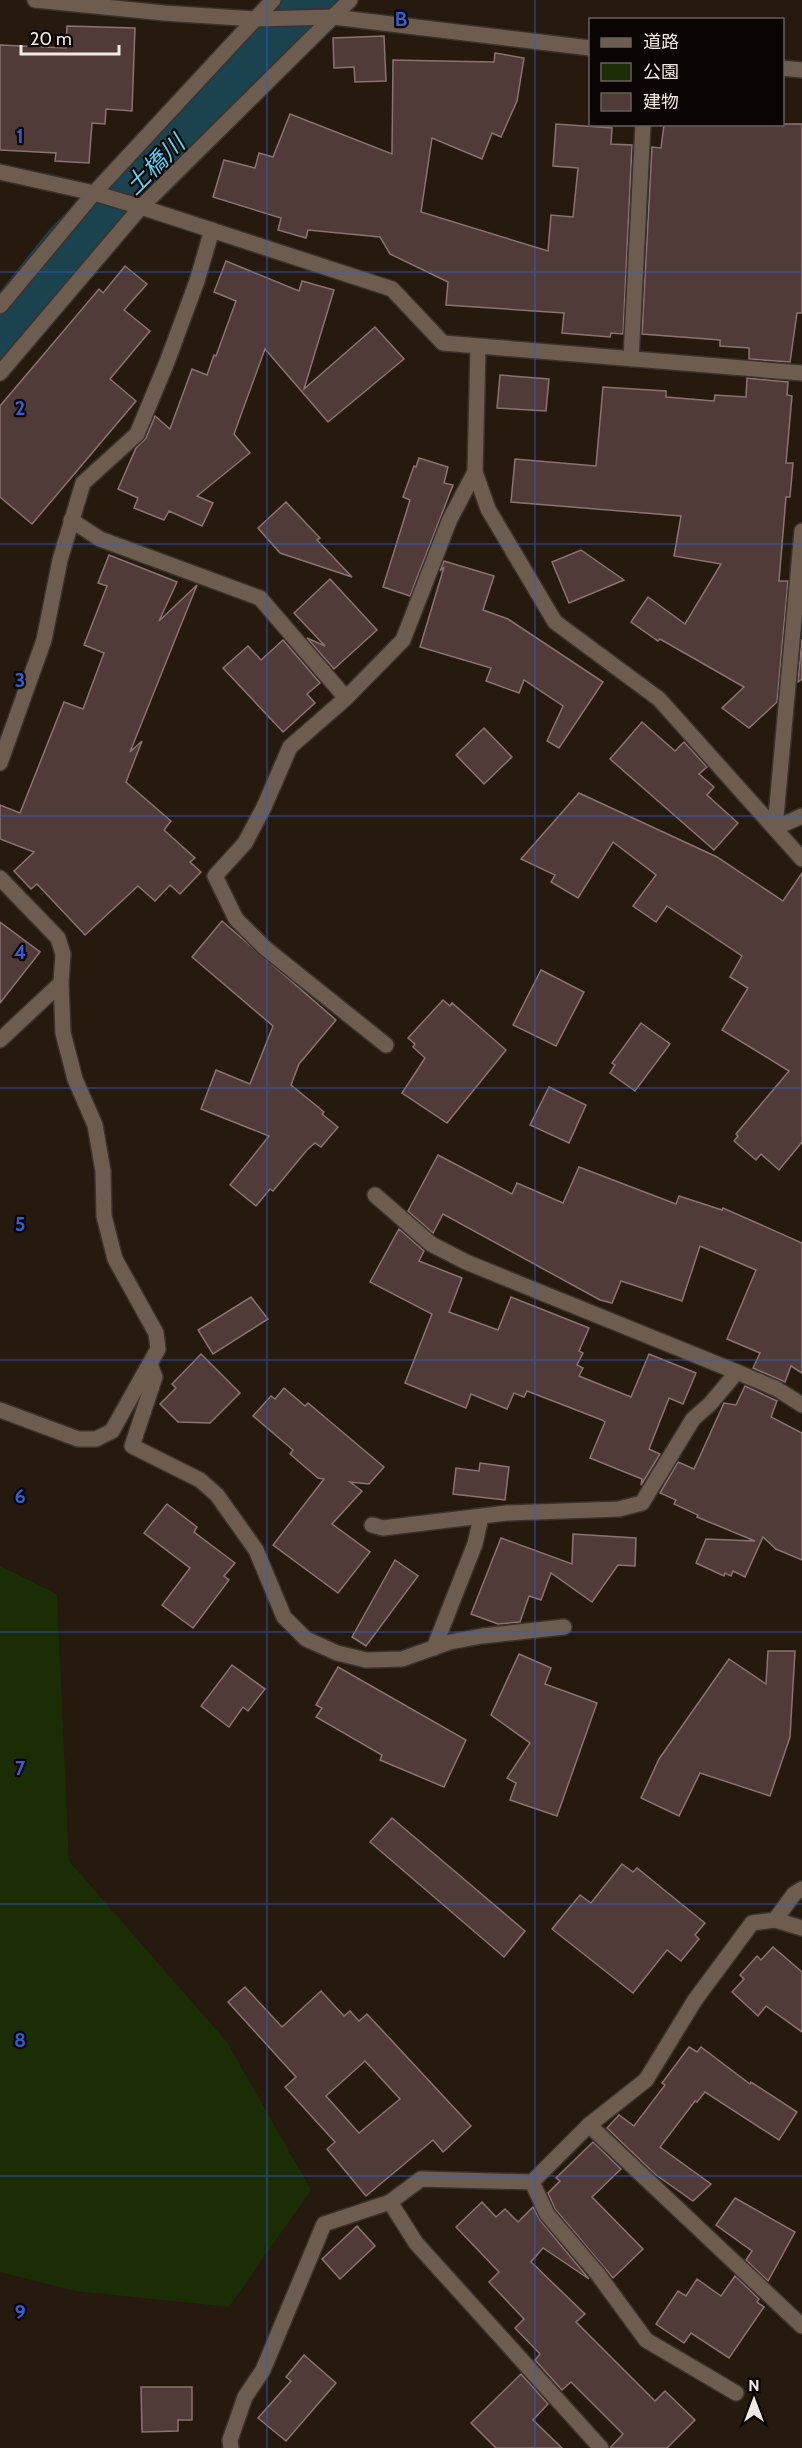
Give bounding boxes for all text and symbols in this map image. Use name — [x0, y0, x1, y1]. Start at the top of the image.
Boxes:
text: B — [395, 7, 407, 31]
scale bar — [21, 18, 118, 56]
legend — [589, 18, 784, 126]
text: 20 m — [30, 28, 72, 50]
text: 道路 — [643, 31, 679, 53]
text: 公園 — [643, 61, 679, 83]
text: 建物 — [643, 91, 679, 113]
text: 1 — [16, 124, 24, 148]
water label: 土橋川 — [119, 127, 192, 200]
text: 2 — [15, 396, 25, 420]
text: 3 — [15, 668, 25, 692]
text: 4 — [14, 940, 26, 964]
text: 5 — [15, 1212, 25, 1236]
text: 6 — [14, 1484, 26, 1508]
text: 7 — [15, 1756, 26, 1780]
text: 8 — [14, 2028, 26, 2052]
text: 9 — [14, 2300, 26, 2324]
north arrow — [724, 2370, 784, 2430]
text: N — [748, 2376, 760, 2395]

